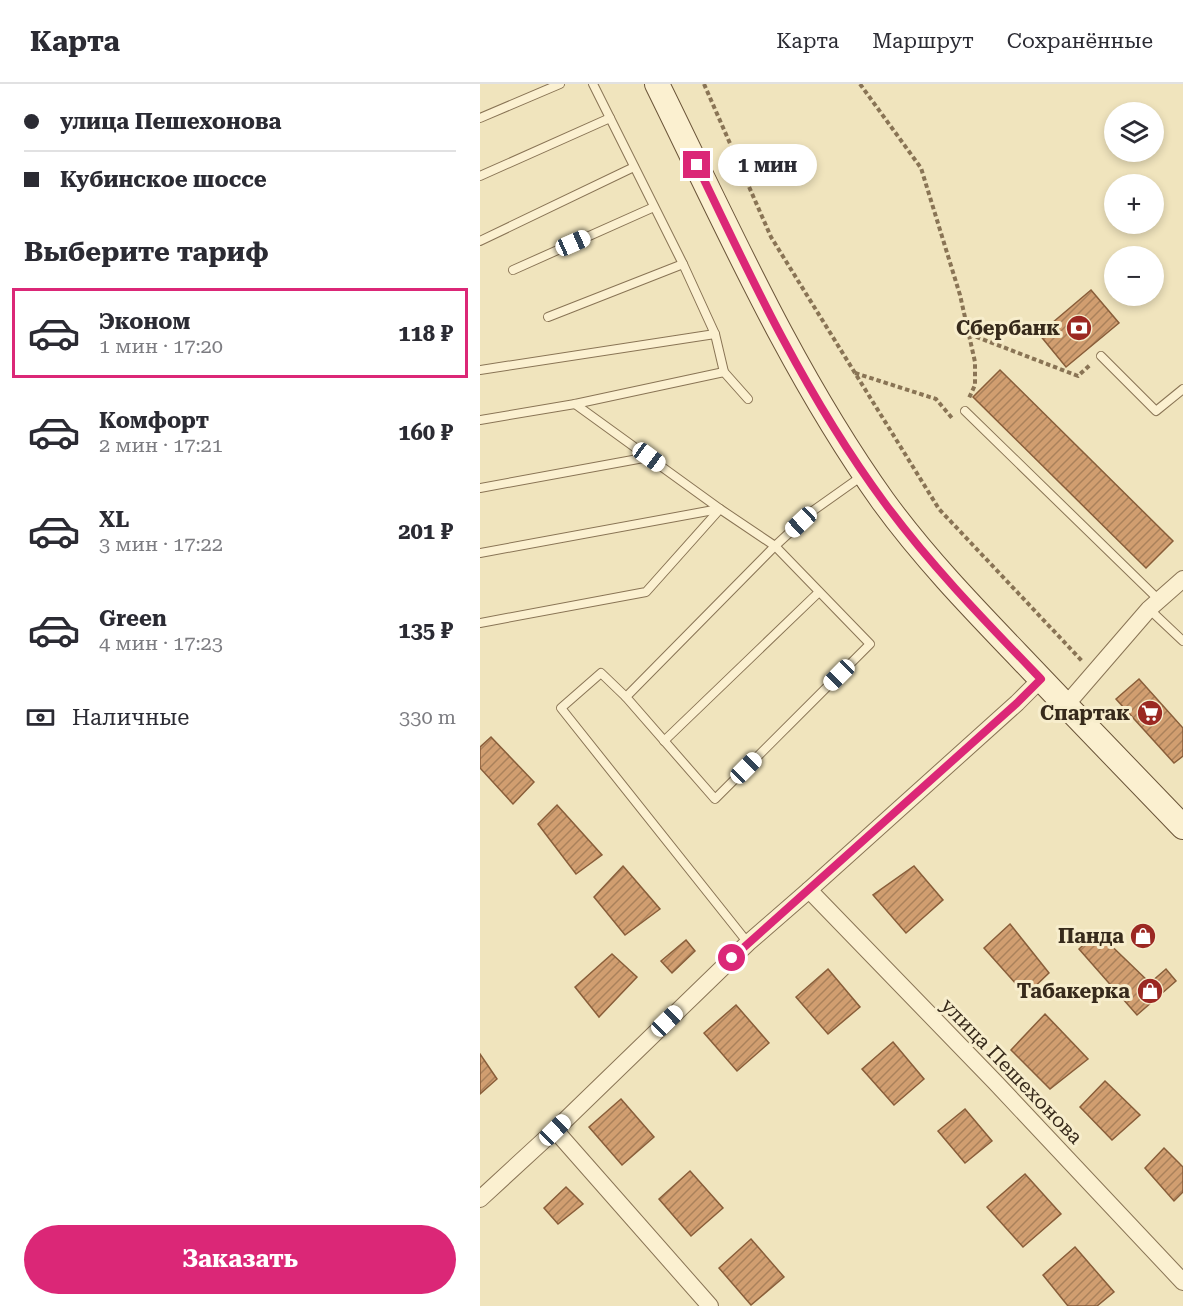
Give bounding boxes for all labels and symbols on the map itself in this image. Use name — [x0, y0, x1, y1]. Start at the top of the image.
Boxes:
callout: 1 мин — [718, 144, 817, 186]
route end — [683, 151, 710, 178]
car — [553, 227, 593, 259]
bank icon: Сбербанк — [1064, 313, 1094, 343]
place label: Сбербанк — [956, 316, 1060, 340]
car — [629, 439, 669, 475]
car — [782, 503, 820, 541]
car — [820, 656, 858, 694]
supermarket icon: Спартак — [1135, 698, 1165, 728]
place label: Спартак — [1040, 701, 1130, 725]
car — [727, 749, 765, 787]
shop icon: Панда — [1128, 921, 1158, 951]
place label: Панда — [1058, 924, 1124, 948]
route start — [718, 944, 745, 971]
shop icon: Табакерка — [1135, 976, 1165, 1006]
place label: Табакерка — [1017, 979, 1130, 1003]
street label: улица Пешехонова — [936, 993, 1088, 1149]
car — [648, 1002, 686, 1040]
car — [536, 1111, 574, 1149]

